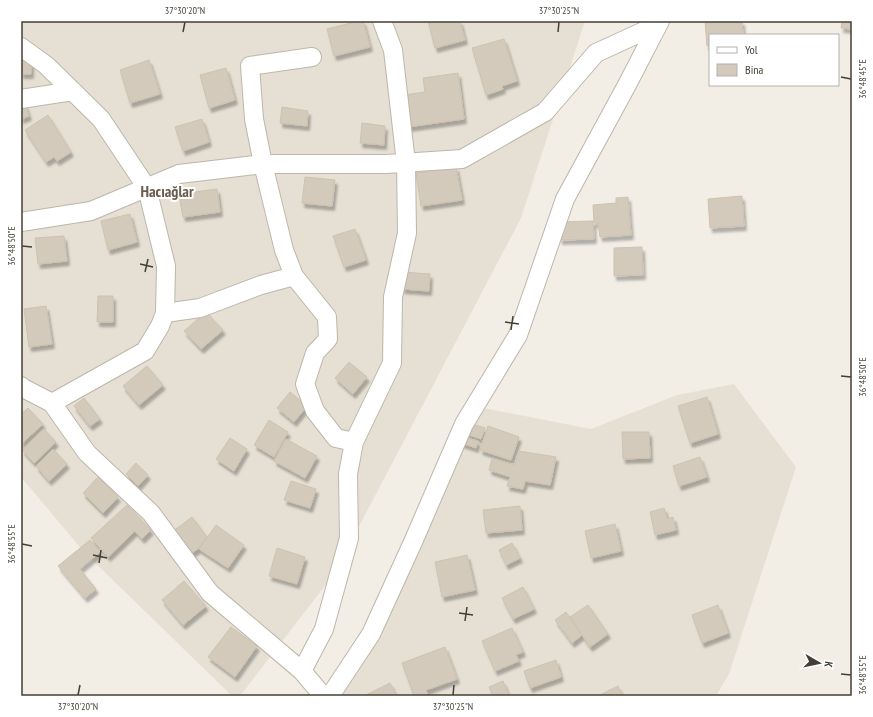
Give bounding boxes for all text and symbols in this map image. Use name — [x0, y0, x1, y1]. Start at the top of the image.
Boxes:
text: 37°30'20"N — [165, 4, 205, 17]
text: 37°30'25"N — [539, 4, 579, 17]
legend — [709, 34, 839, 86]
text: Yol — [745, 42, 758, 57]
text: 36°48'45"E — [856, 59, 869, 99]
text: Bina — [745, 62, 764, 77]
district label: Hacıağlar — [140, 181, 194, 201]
text: 36°48'50"E — [5, 226, 18, 266]
text: 36°48'50"E — [856, 357, 869, 397]
text: 36°48'55"E — [5, 524, 18, 564]
north arrow — [799, 643, 839, 683]
text: 36°48'55"E — [856, 655, 869, 695]
text: K — [821, 661, 836, 669]
text: 37°30'20"N — [58, 700, 98, 713]
text: 37°30'25"N — [433, 700, 473, 713]

